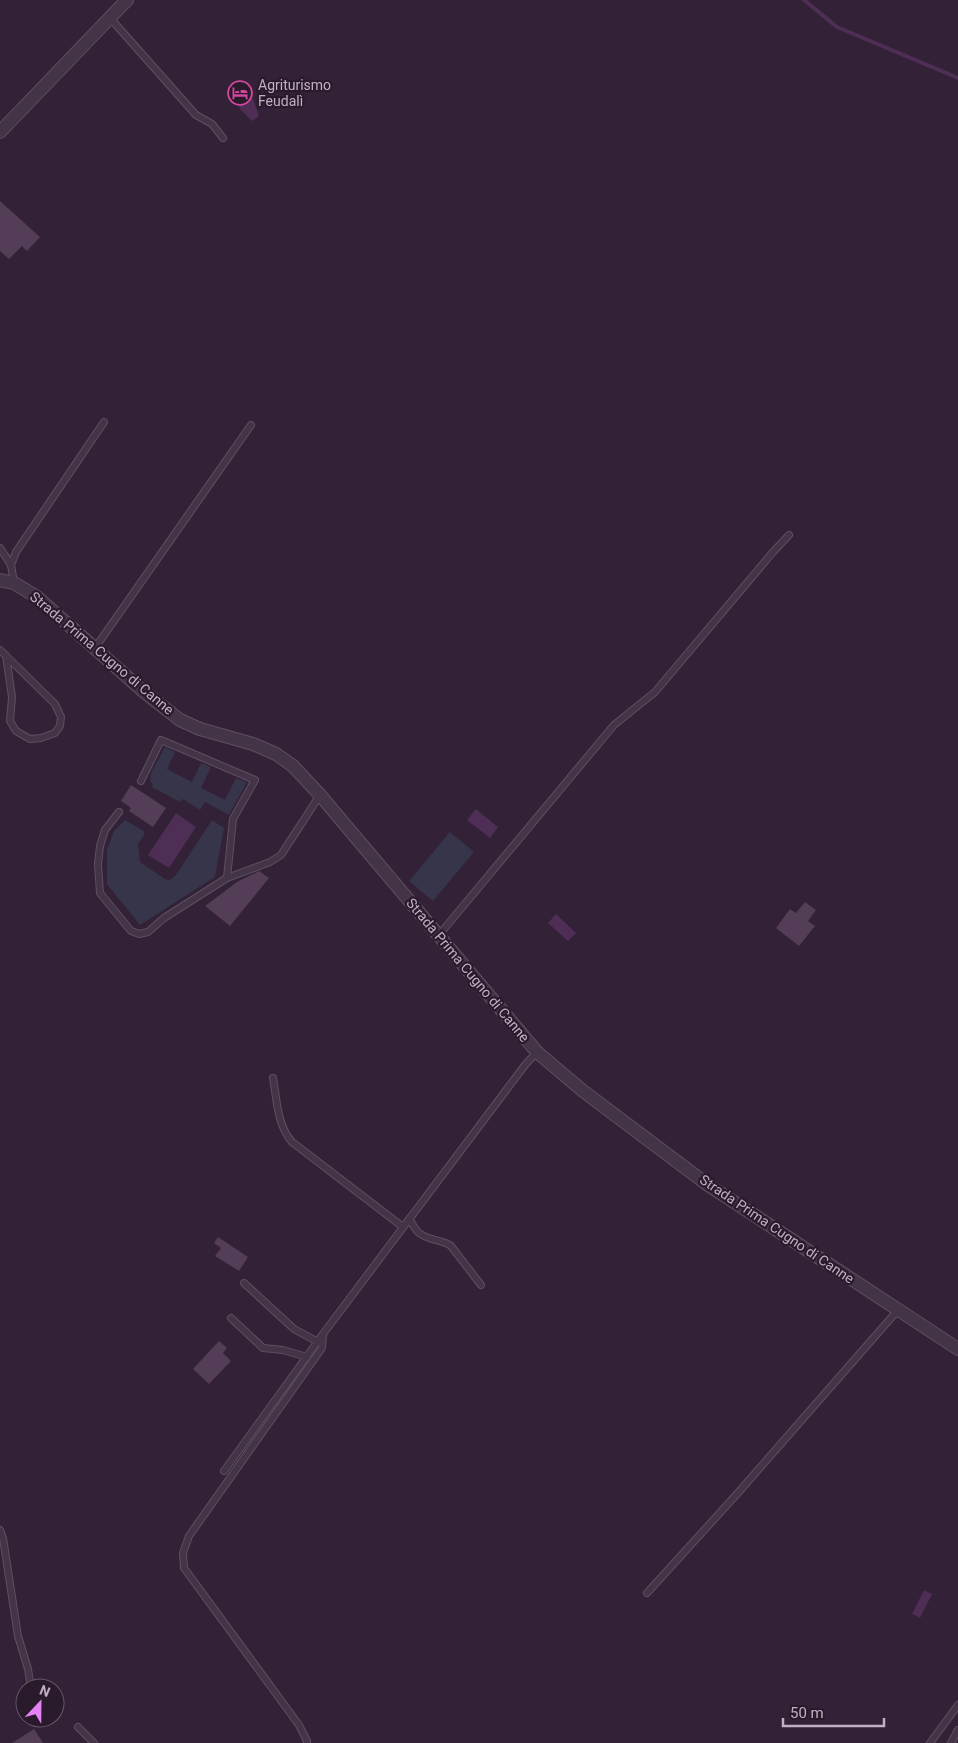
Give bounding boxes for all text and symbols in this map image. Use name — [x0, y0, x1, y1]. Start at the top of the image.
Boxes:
place label: Agriturismo Feudalì — [258, 77, 331, 109]
hotel icon: Agriturismo Feudalì — [227, 80, 253, 106]
street label: Strada Prima Cugno di Canne — [27, 588, 177, 718]
street label: Strada Prima Cugno di Canne — [403, 895, 533, 1045]
street label: Strada Prima Cugno di Canne — [697, 1171, 857, 1287]
north arrow — [15, 1678, 65, 1728]
text: N — [37, 1682, 52, 1700]
scale bar — [783, 1696, 884, 1728]
text: 50 m — [790, 1704, 824, 1722]

